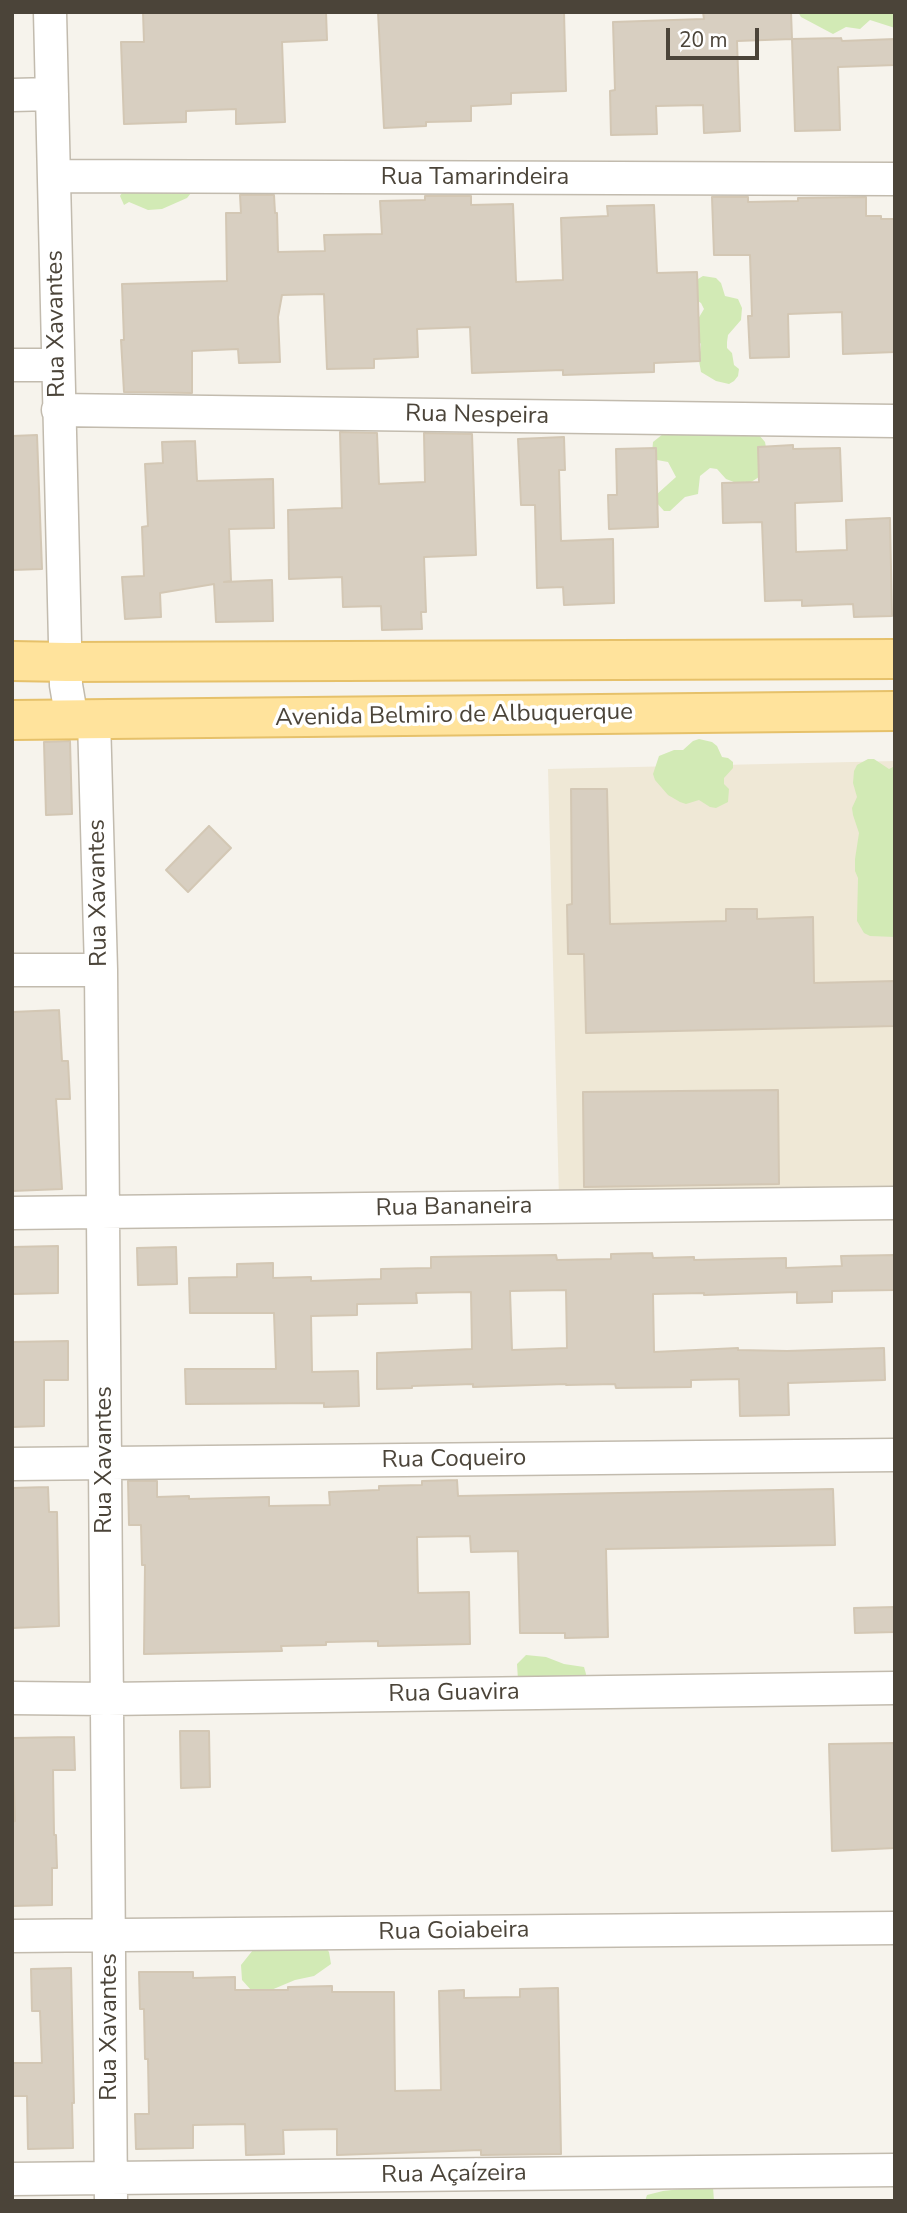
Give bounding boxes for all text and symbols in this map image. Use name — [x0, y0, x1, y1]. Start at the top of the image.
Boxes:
scale bar — [669, 14, 762, 58]
text: 20 m — [679, 26, 728, 54]
street label: Rua Tamarindeira — [381, 164, 569, 192]
street label: Rua Xavantes — [41, 250, 73, 398]
street label: Rua Nespeira — [405, 400, 549, 432]
street label: Avenida Belmiro de Albuquerque — [275, 698, 633, 734]
street label: Rua Xavantes — [83, 819, 115, 967]
street label: Rua Bananeira — [375, 1192, 533, 1224]
street label: Rua Xavantes — [91, 1386, 119, 1534]
street label: Rua Coqueiro — [381, 1444, 527, 1476]
street label: Rua Guavira — [388, 1678, 520, 1710]
street label: Rua Goiabeira — [378, 1916, 530, 1948]
street label: Rua Xavantes — [96, 1953, 124, 2101]
street label: Rua Açaízeira — [381, 2159, 527, 2191]

